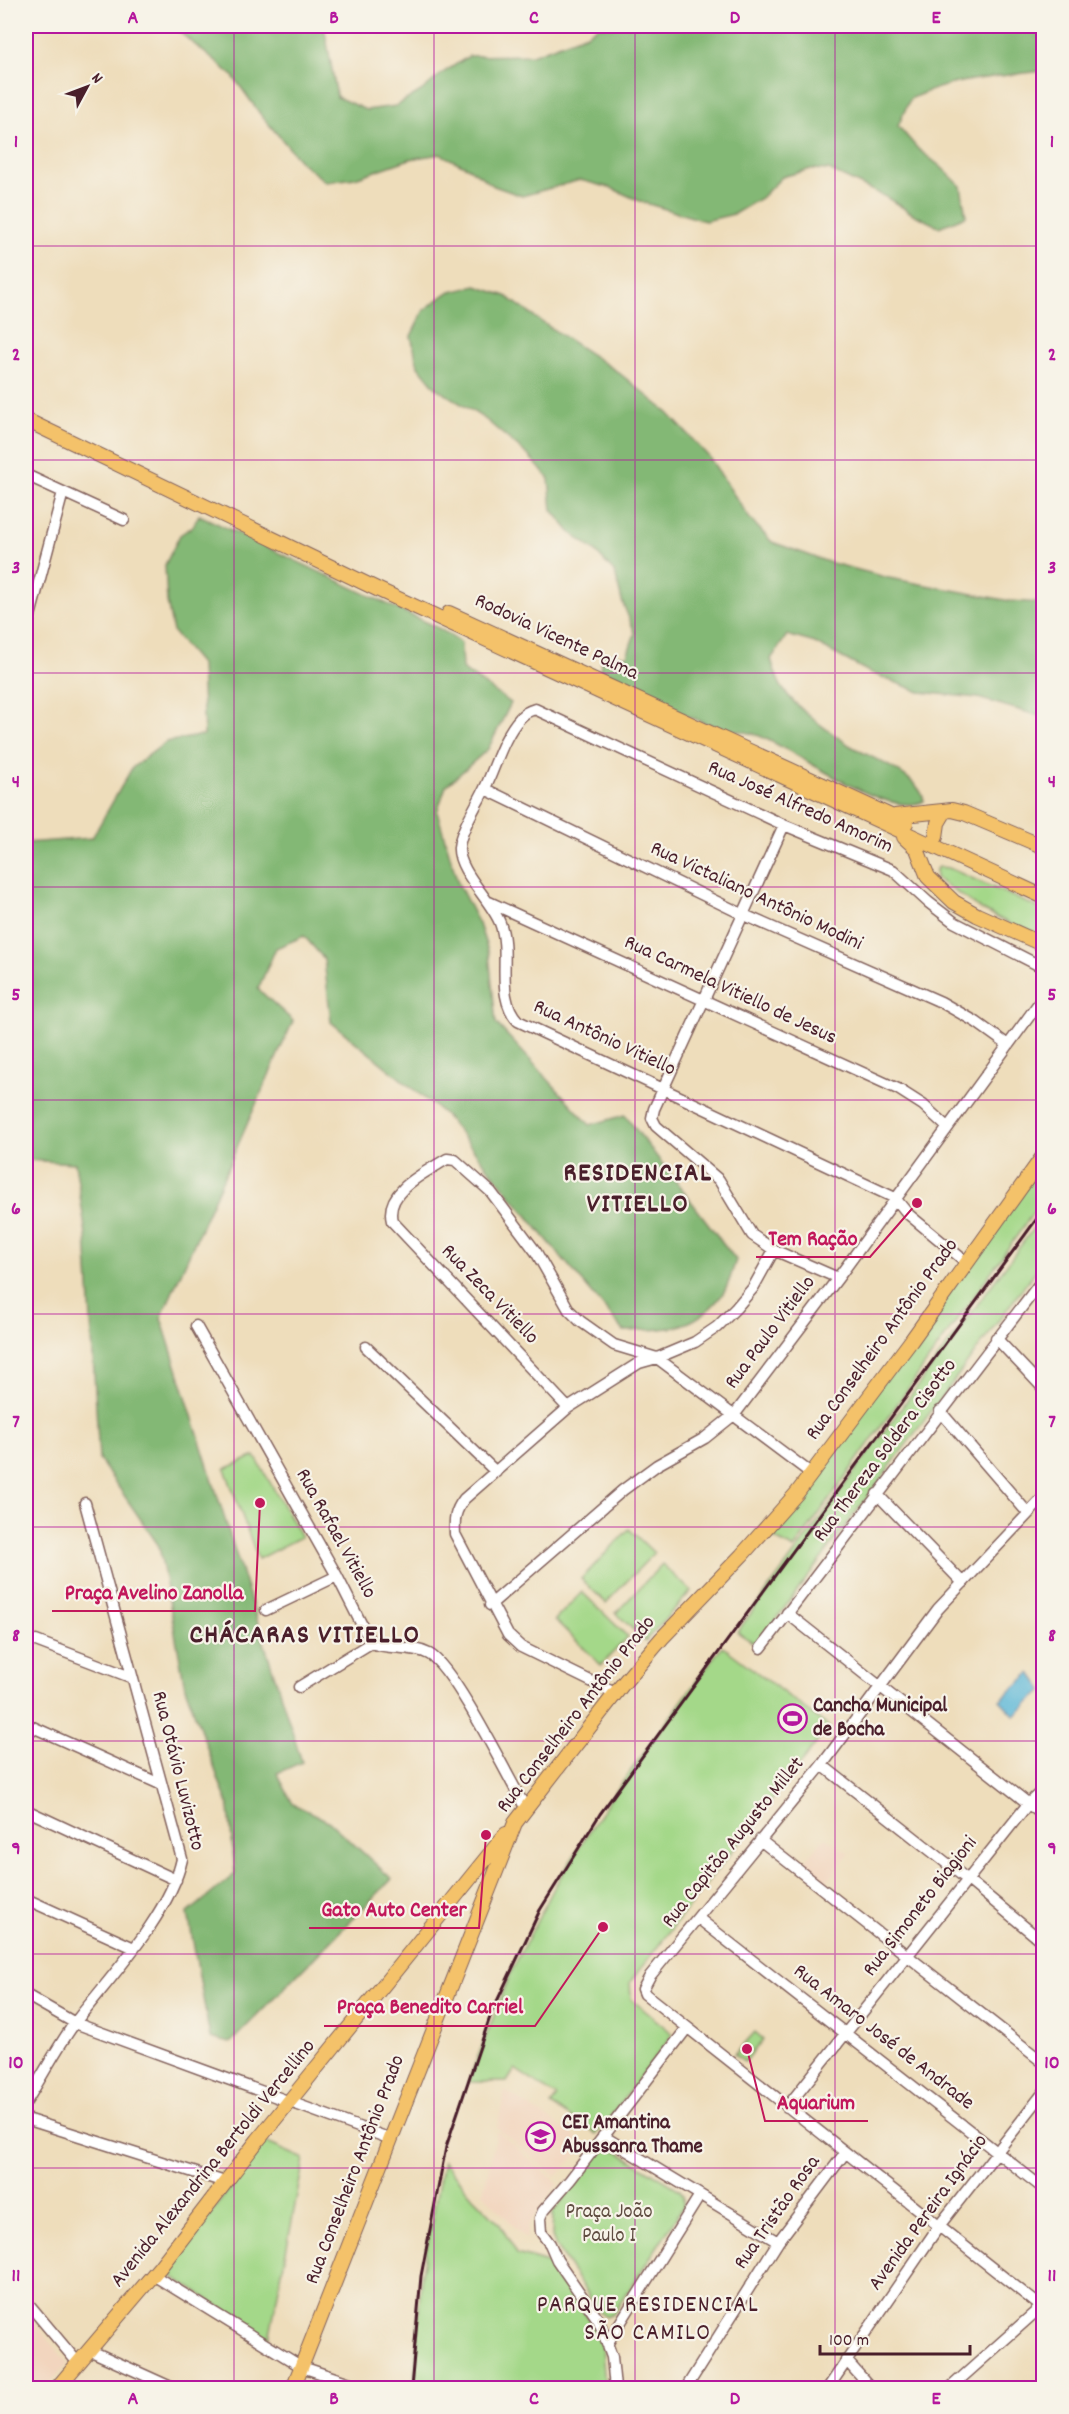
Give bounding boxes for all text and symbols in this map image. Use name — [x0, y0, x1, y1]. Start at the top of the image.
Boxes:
text: A — [128, 5, 139, 33]
text: B — [329, 5, 339, 33]
text: C — [529, 5, 539, 33]
text: D — [730, 5, 741, 33]
text: E — [931, 5, 941, 33]
north arrow — [57, 57, 117, 117]
text: N — [85, 68, 108, 89]
text: 1 — [14, 129, 18, 157]
text: 1 — [1050, 129, 1054, 157]
text: 2 — [12, 342, 20, 370]
text: 2 — [1048, 342, 1056, 370]
text: 3 — [12, 555, 20, 583]
text: 3 — [1048, 555, 1056, 583]
street label: Rodovia Vicente Palma — [469, 587, 644, 690]
street label: Rua José Alfredo Amorim — [703, 754, 897, 862]
text: 4 — [12, 769, 20, 797]
text: 4 — [1048, 769, 1056, 797]
street label: Rua Victaliano Antônio Modini — [645, 835, 867, 960]
street label: Rua Carmela Vitiello de Jesus — [619, 928, 841, 1054]
text: 5 — [11, 982, 21, 1010]
text: 5 — [1047, 982, 1057, 1010]
street label: Rua Antônio Vitiello — [528, 993, 680, 1085]
district label: RESIDENCIAL VITIELLO — [563, 1155, 713, 1225]
text: 6 — [11, 1196, 21, 1224]
text: 6 — [1047, 1196, 1057, 1224]
callout: Tem Ração — [756, 1217, 870, 1257]
text: Tem Ração — [768, 1225, 858, 1256]
street label: Rua Conselheiro Antônio Prado — [799, 1233, 967, 1447]
street label: Rua Zeca Vitiello — [433, 1238, 545, 1352]
street label: Rua Paulo Vitiello — [718, 1270, 824, 1396]
street label: Rua Thereza Soldera Cisotto — [807, 1353, 965, 1549]
text: 7 — [12, 1409, 20, 1437]
text: 7 — [1048, 1409, 1056, 1437]
street label: Rua Rafael Vitiello — [287, 1464, 383, 1604]
callout: Praça Avelino Zanolla — [52, 1571, 255, 1611]
text: Praça Avelino Zanolla — [65, 1579, 244, 1610]
street label: Rua Conselheiro Antônio Prado — [490, 1610, 664, 1820]
district label: CHÁCARAS VITIELLO — [189, 1617, 421, 1656]
text: 8 — [12, 1623, 20, 1651]
text: 8 — [1048, 1623, 1056, 1651]
street label: Rua Otávio Luvizotto — [143, 1688, 211, 1854]
place label: Cancha Municipal de Bocha — [813, 1692, 948, 1746]
sports icon: Cancha Municipal de Bocha — [776, 1703, 808, 1735]
street label: Rua Capitão Augusto Millet — [655, 1751, 813, 1935]
street label: Rua Simoneto Biagioni — [856, 1830, 986, 1984]
text: 9 — [11, 1836, 21, 1864]
text: 9 — [1047, 1836, 1057, 1864]
callout: Gato Auto Center — [309, 1888, 479, 1928]
text: Gato Auto Center — [321, 1896, 468, 1927]
street label: Rua Amaro José de Andrade — [786, 1958, 980, 2118]
callout: Praça Benedito Carriel — [324, 1986, 535, 2026]
text: Praça Benedito Carriel — [337, 1993, 524, 2024]
street label: Avenida Alexandrina Bertoldi Vercellino — [104, 2033, 324, 2295]
text: 10 — [8, 2050, 24, 2078]
text: 10 — [1044, 2050, 1060, 2078]
street label: Rua Conselheiro Antônio Prado — [298, 2051, 414, 2289]
callout: Aquarium — [765, 2081, 868, 2121]
text: Aquarium — [777, 2089, 855, 2120]
place label: CEI Amantina Abussanra Thame — [562, 2109, 703, 2163]
school or university icon: CEI Amantina Abussanra Thame — [525, 2120, 557, 2152]
street label: Avenida Pereira Ignácio — [862, 2128, 996, 2298]
street label: Rua Tristão Rosa — [727, 2149, 829, 2276]
park label: Praça João Paulo I — [565, 2198, 653, 2252]
text: 11 — [12, 2263, 20, 2291]
text: 11 — [1048, 2263, 1056, 2291]
district label: PARQUE RESIDENCIAL SÃO CAMILO — [537, 2289, 759, 2351]
scale bar — [820, 2318, 970, 2356]
text: 100 m — [829, 2329, 869, 2354]
text: A — [128, 2386, 139, 2414]
text: B — [329, 2386, 339, 2414]
text: C — [529, 2386, 539, 2414]
text: D — [730, 2386, 741, 2414]
text: E — [931, 2386, 941, 2414]

